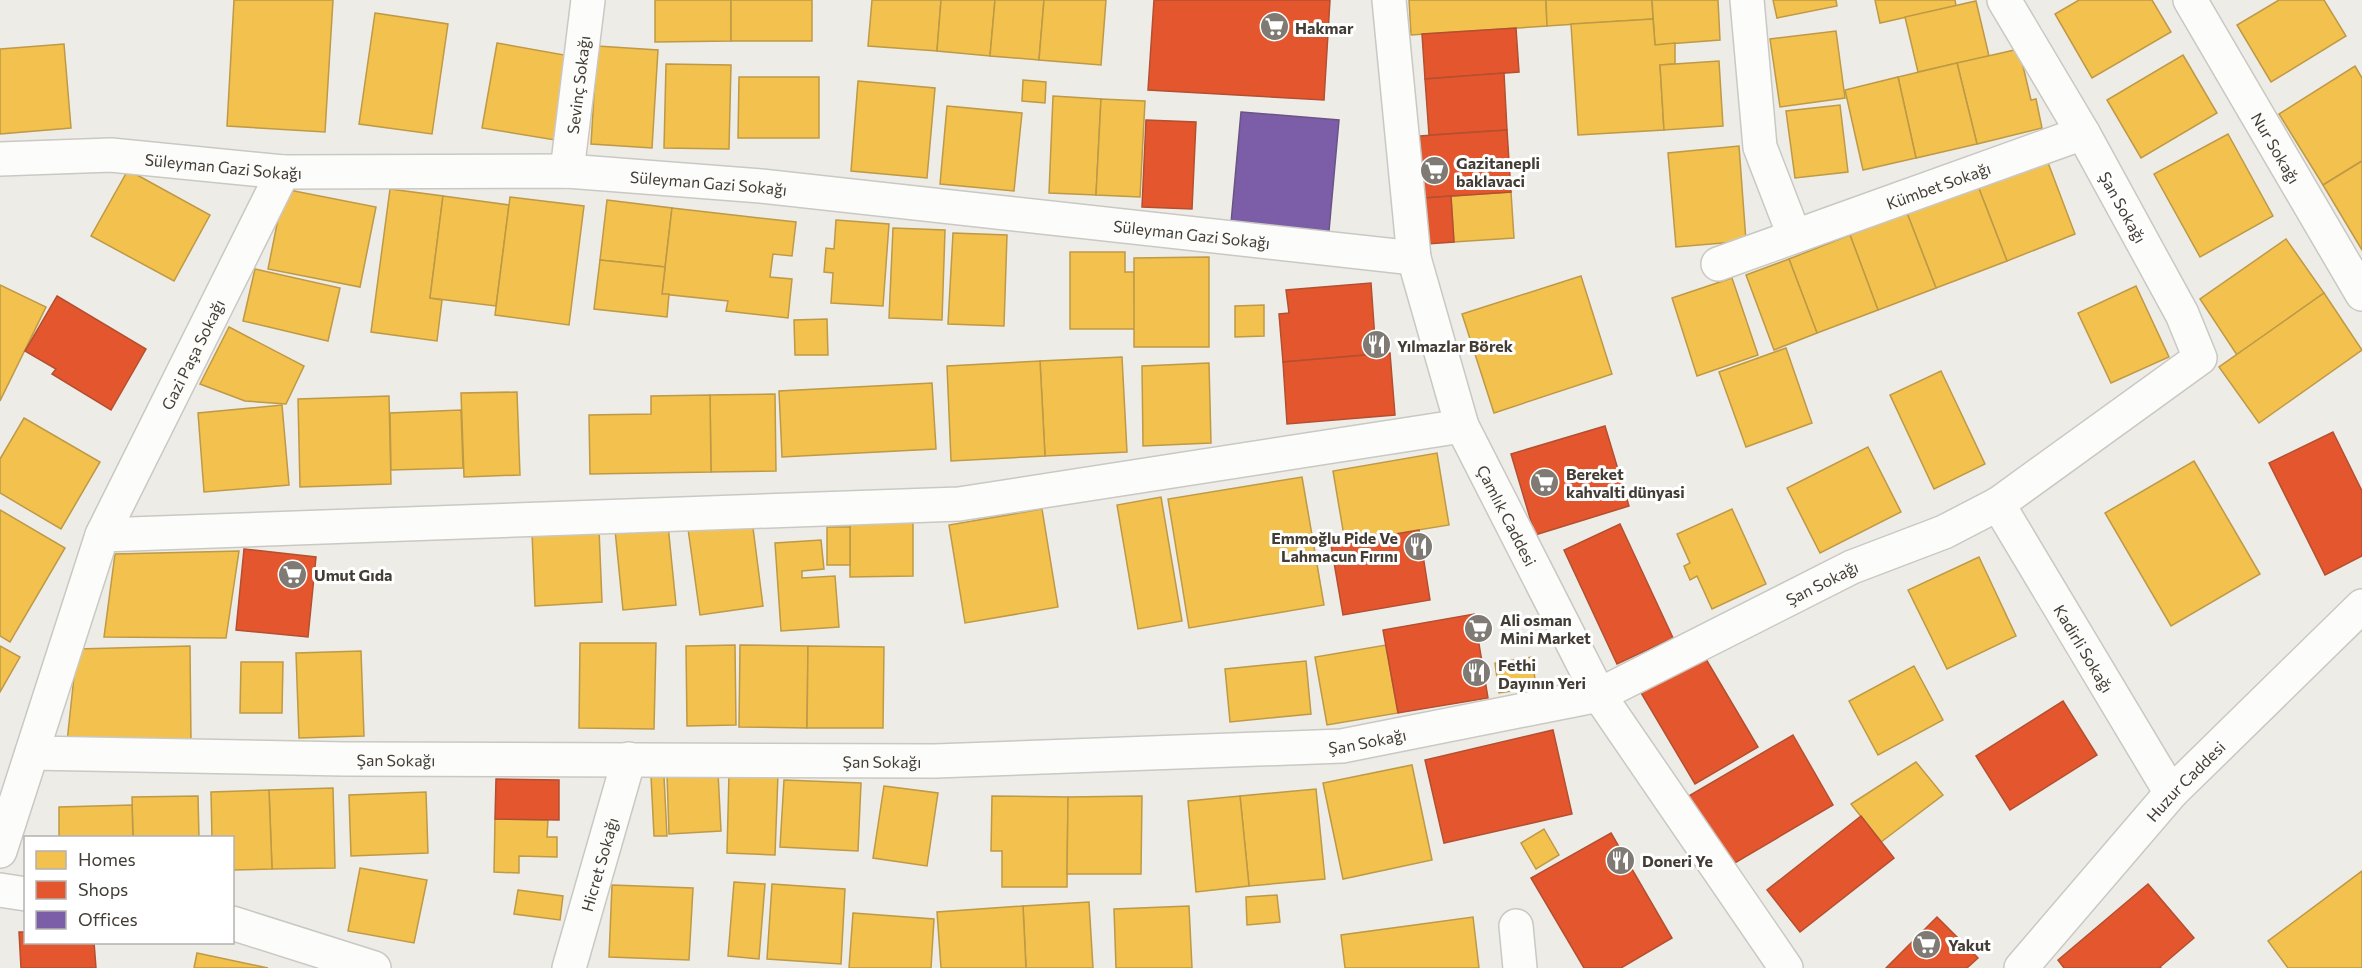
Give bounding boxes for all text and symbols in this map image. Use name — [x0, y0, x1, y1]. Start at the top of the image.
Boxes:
supermarket icon: Hakmar — [1258, 11, 1290, 43]
place label: Hakmar — [1295, 18, 1354, 37]
street label: Sevinç Sokağı — [562, 34, 593, 135]
street label: Nur Sokağı — [2248, 109, 2305, 187]
street label: Süleyman Gazi Sokağı — [144, 149, 302, 182]
place label: Gazitanepli baklavaci — [1456, 153, 1540, 190]
supermarket icon: Gazitanepli baklavaci — [1419, 155, 1451, 187]
street label: Kümbet Sokağı — [1883, 157, 1993, 212]
street label: Süleyman Gazi Sokağı — [629, 166, 788, 198]
street label: Şan Sokağı — [2096, 168, 2150, 246]
street label: Süleyman Gazi Sokağı — [1113, 215, 1271, 252]
street label: Gazi Paşa Sokağı — [157, 296, 228, 413]
restaurant icon: Yılmazlar Börek — [1360, 329, 1392, 361]
place label: Yılmazlar Börek — [1397, 336, 1514, 355]
street label: Çamlık Caddesi — [1474, 461, 1541, 569]
place label: Bereket kahvalti dünyasi — [1566, 464, 1685, 501]
supermarket icon: Bereket kahvalti dünyasi — [1529, 466, 1561, 498]
place label: Emmoğlu Pide Ve Lahmacun Fırını — [1271, 528, 1398, 565]
restaurant icon: Emmoğlu Pide Ve Lahmacun Fırını — [1403, 530, 1435, 562]
street label: Şan Sokağı — [1782, 556, 1861, 609]
supermarket icon: Umut Gıda — [277, 558, 309, 590]
place label: Umut Gıda — [314, 565, 392, 584]
street label: Kadirli Sokağı — [2051, 601, 2118, 696]
place label: Ali osman Mini Market — [1500, 610, 1591, 647]
supermarket icon: Ali osman Mini Market — [1463, 612, 1495, 644]
place label: Fethi Dayının Yeri — [1498, 655, 1586, 692]
restaurant icon: Fethi Dayının Yeri — [1461, 657, 1493, 689]
street label: Şan Sokağı — [1328, 724, 1408, 756]
street label: Huzur Caddesi — [2142, 737, 2228, 825]
street label: Şan Sokağı — [356, 750, 435, 769]
street label: Şan Sokağı — [842, 751, 921, 770]
street label: Hicret Sokağı — [576, 815, 621, 913]
legend — [24, 836, 234, 944]
restaurant icon: Doneri Ye — [1605, 844, 1637, 876]
text: Homes — [78, 848, 136, 870]
place label: Doneri Ye — [1642, 851, 1713, 870]
text: Shops — [78, 878, 128, 900]
text: Offices — [78, 908, 138, 930]
supermarket icon: Yakut — [1911, 928, 1943, 960]
place label: Yakut — [1948, 935, 1991, 954]

